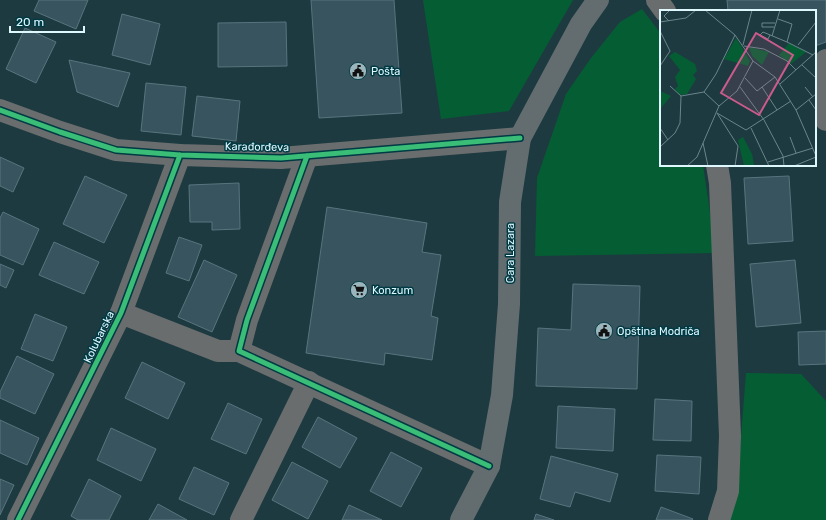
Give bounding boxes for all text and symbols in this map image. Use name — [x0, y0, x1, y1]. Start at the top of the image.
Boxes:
scale bar — [10, 8, 84, 34]
inset map — [660, 10, 816, 166]
text: 20 m — [16, 15, 44, 29]
public building icon: Pošta — [348, 61, 368, 81]
place label: Pošta — [371, 65, 400, 78]
street label: Karađorđeva — [225, 140, 289, 154]
street label: Cara Lazara — [504, 223, 517, 283]
supermarket icon: Konzum — [349, 280, 369, 300]
place label: Konzum — [372, 284, 413, 297]
street label: Kolubarska — [81, 309, 117, 365]
public building icon: Opština Modriča — [594, 321, 614, 341]
place label: Opština Modriča — [617, 325, 700, 338]

